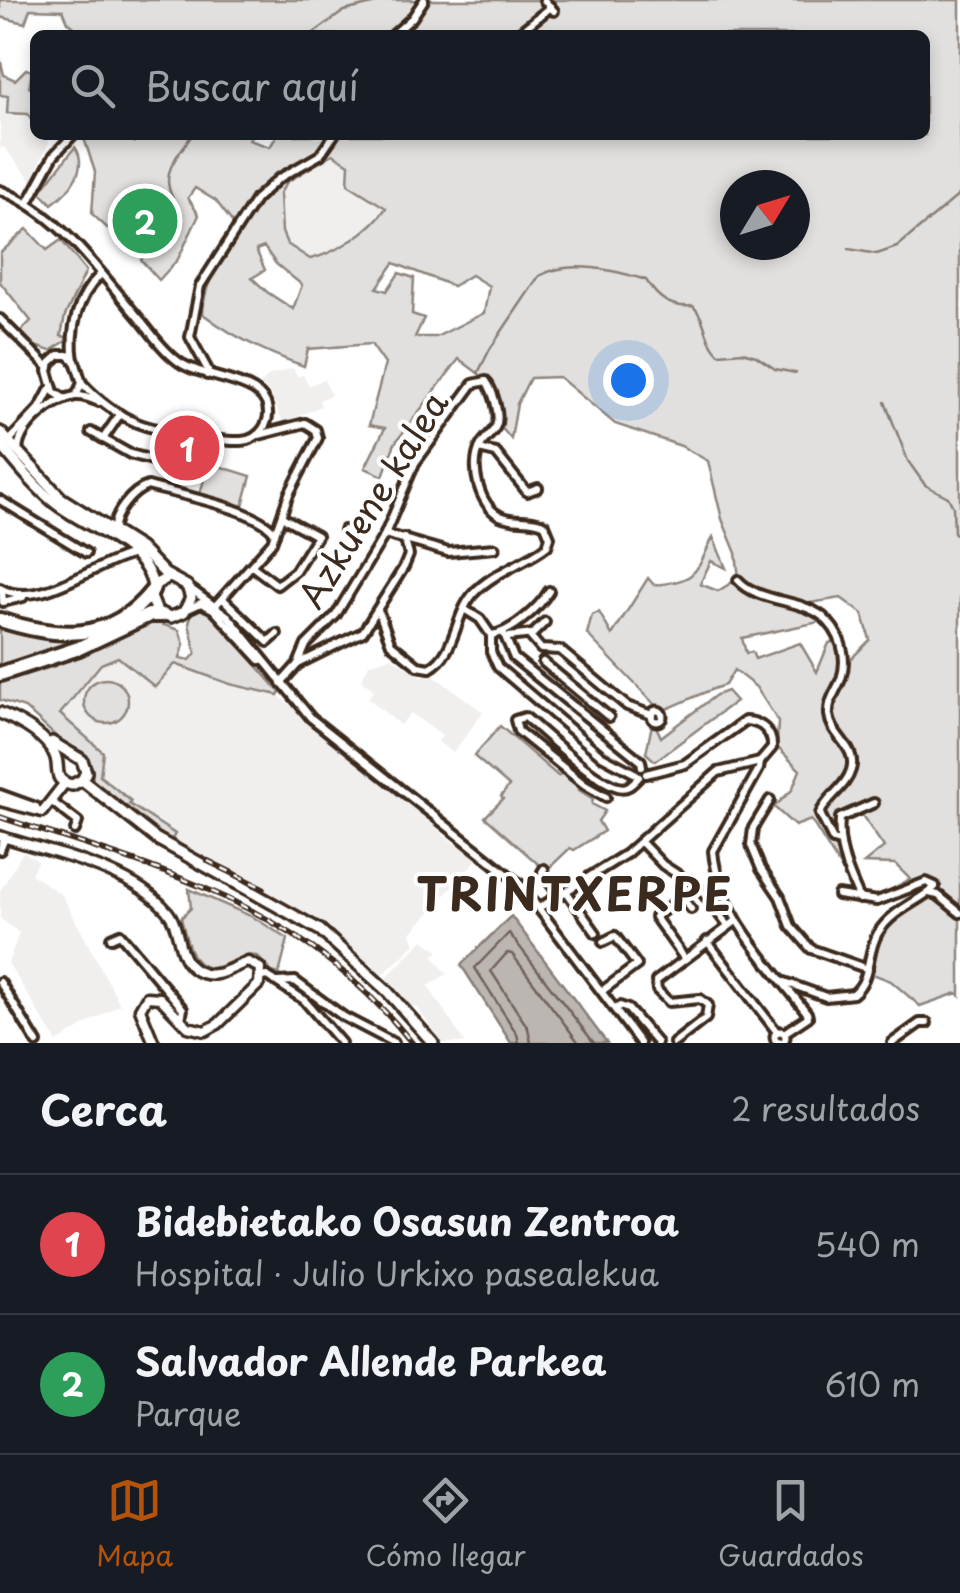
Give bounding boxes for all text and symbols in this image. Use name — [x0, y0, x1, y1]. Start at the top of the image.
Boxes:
search box — [30, 30, 930, 140]
text: Buscar aquí — [145, 57, 359, 114]
icon: search — [65, 58, 120, 113]
north arrow — [720, 170, 810, 260]
pin: 2 — [112, 184, 178, 258]
your location — [603, 355, 654, 406]
street label: Azkuene kalea — [284, 380, 460, 618]
pin: 1 — [154, 410, 220, 486]
district label: TRINTXERPE — [416, 858, 734, 926]
text: Cerca — [40, 1077, 167, 1140]
text: 2 resultados — [731, 1084, 920, 1132]
text: Bidebietako Osasun Zentroa — [135, 1192, 679, 1249]
text: 1 — [65, 1220, 80, 1268]
text: 540 m — [815, 1220, 920, 1268]
text: Hospital · Julio Urkixo pasealekua — [135, 1249, 659, 1297]
text: Salvador Allende Parkea — [135, 1332, 607, 1389]
text: 2 — [61, 1360, 84, 1408]
text: 610 m — [825, 1360, 920, 1408]
text: Parque — [135, 1389, 242, 1437]
tab: Mapa — [96, 1473, 173, 1576]
tab: Cómo llegar — [366, 1473, 526, 1576]
tab: Guardados — [718, 1473, 864, 1576]

